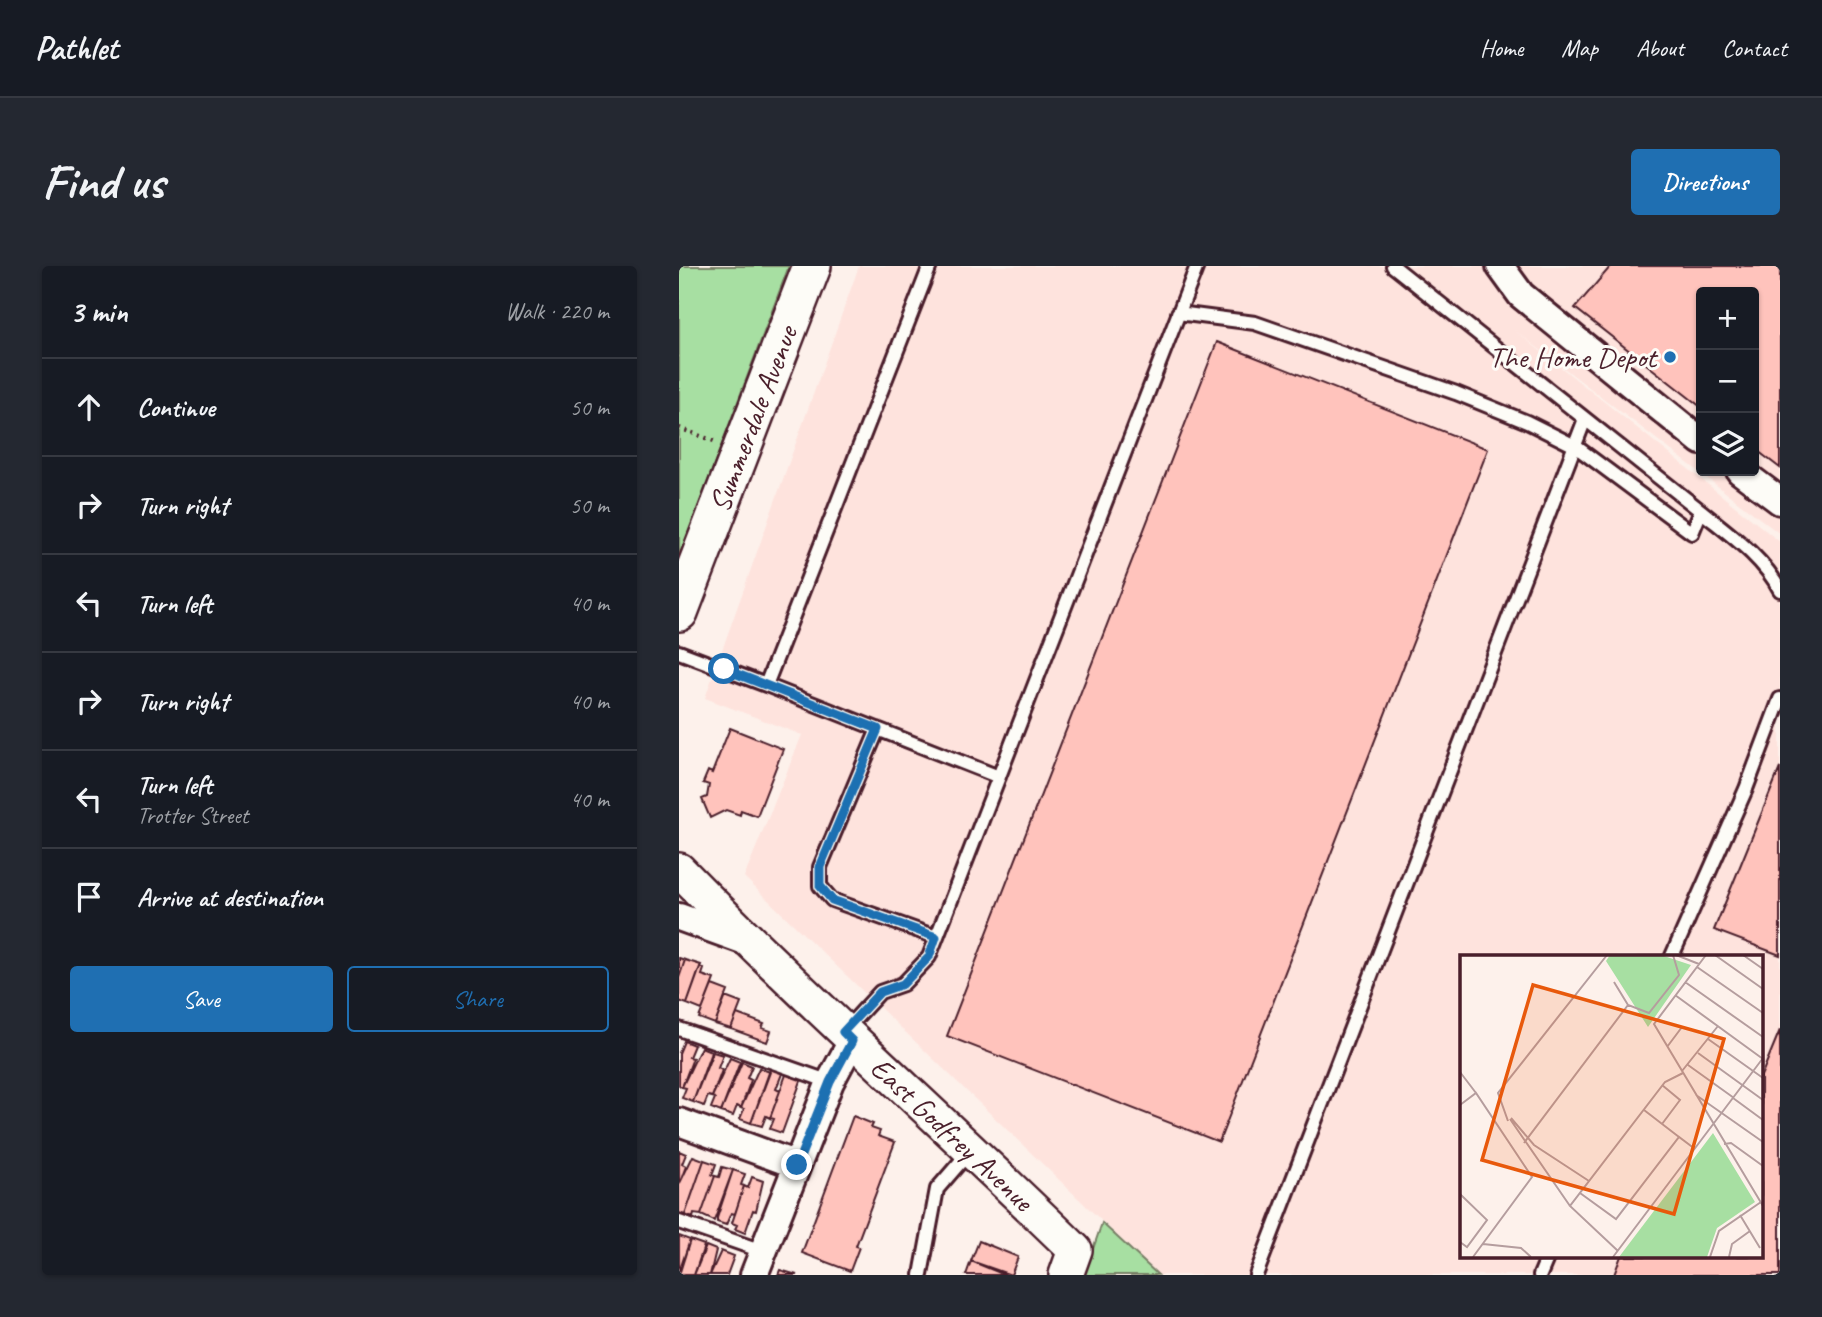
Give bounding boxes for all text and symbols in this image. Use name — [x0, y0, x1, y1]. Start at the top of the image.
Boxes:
text: Pathlet — [35, 27, 118, 69]
text: Home — [1480, 33, 1523, 63]
text: Map — [1561, 33, 1598, 63]
text: About — [1636, 33, 1684, 63]
text: Contact — [1722, 33, 1787, 63]
button: Directions — [1631, 149, 1780, 215]
text: Find us — [42, 151, 164, 213]
map controls — [1696, 287, 1759, 476]
button: + — [1696, 287, 1759, 350]
text: 3 min — [70, 293, 127, 331]
text: Walk · 220 m — [505, 297, 609, 326]
street label: Summerdale Avenue — [700, 319, 807, 517]
place label: The Home Depot — [1489, 338, 1659, 376]
marker: The Home Depot — [1662, 349, 1678, 365]
button: − — [1696, 350, 1759, 413]
icon: ahead — [70, 388, 108, 426]
text: Continue — [137, 391, 215, 424]
text: 50 m — [570, 393, 609, 422]
button: layers — [1696, 413, 1759, 476]
icon: right — [70, 486, 108, 524]
text: Turn right — [137, 489, 228, 522]
text: 50 m — [570, 491, 609, 520]
icon: left — [70, 584, 108, 622]
text: Turn left — [137, 587, 212, 620]
text: 40 m — [570, 589, 609, 618]
route start — [708, 653, 739, 684]
icon: right — [70, 682, 108, 720]
text: Turn right — [137, 685, 228, 718]
text: 40 m — [570, 687, 609, 716]
text: Turn left — [137, 768, 212, 801]
icon: left — [70, 780, 108, 818]
text: 40 m — [570, 785, 609, 814]
text: Trotter Street — [137, 801, 248, 830]
icon: arrive — [70, 878, 108, 916]
text: Arrive at destination — [137, 881, 323, 914]
inset map — [1460, 955, 1763, 1258]
button: Save — [70, 966, 333, 1032]
button: Share — [347, 966, 609, 1032]
street label: East Godfrey Avenue — [863, 1049, 1043, 1221]
route end — [781, 1149, 812, 1180]

